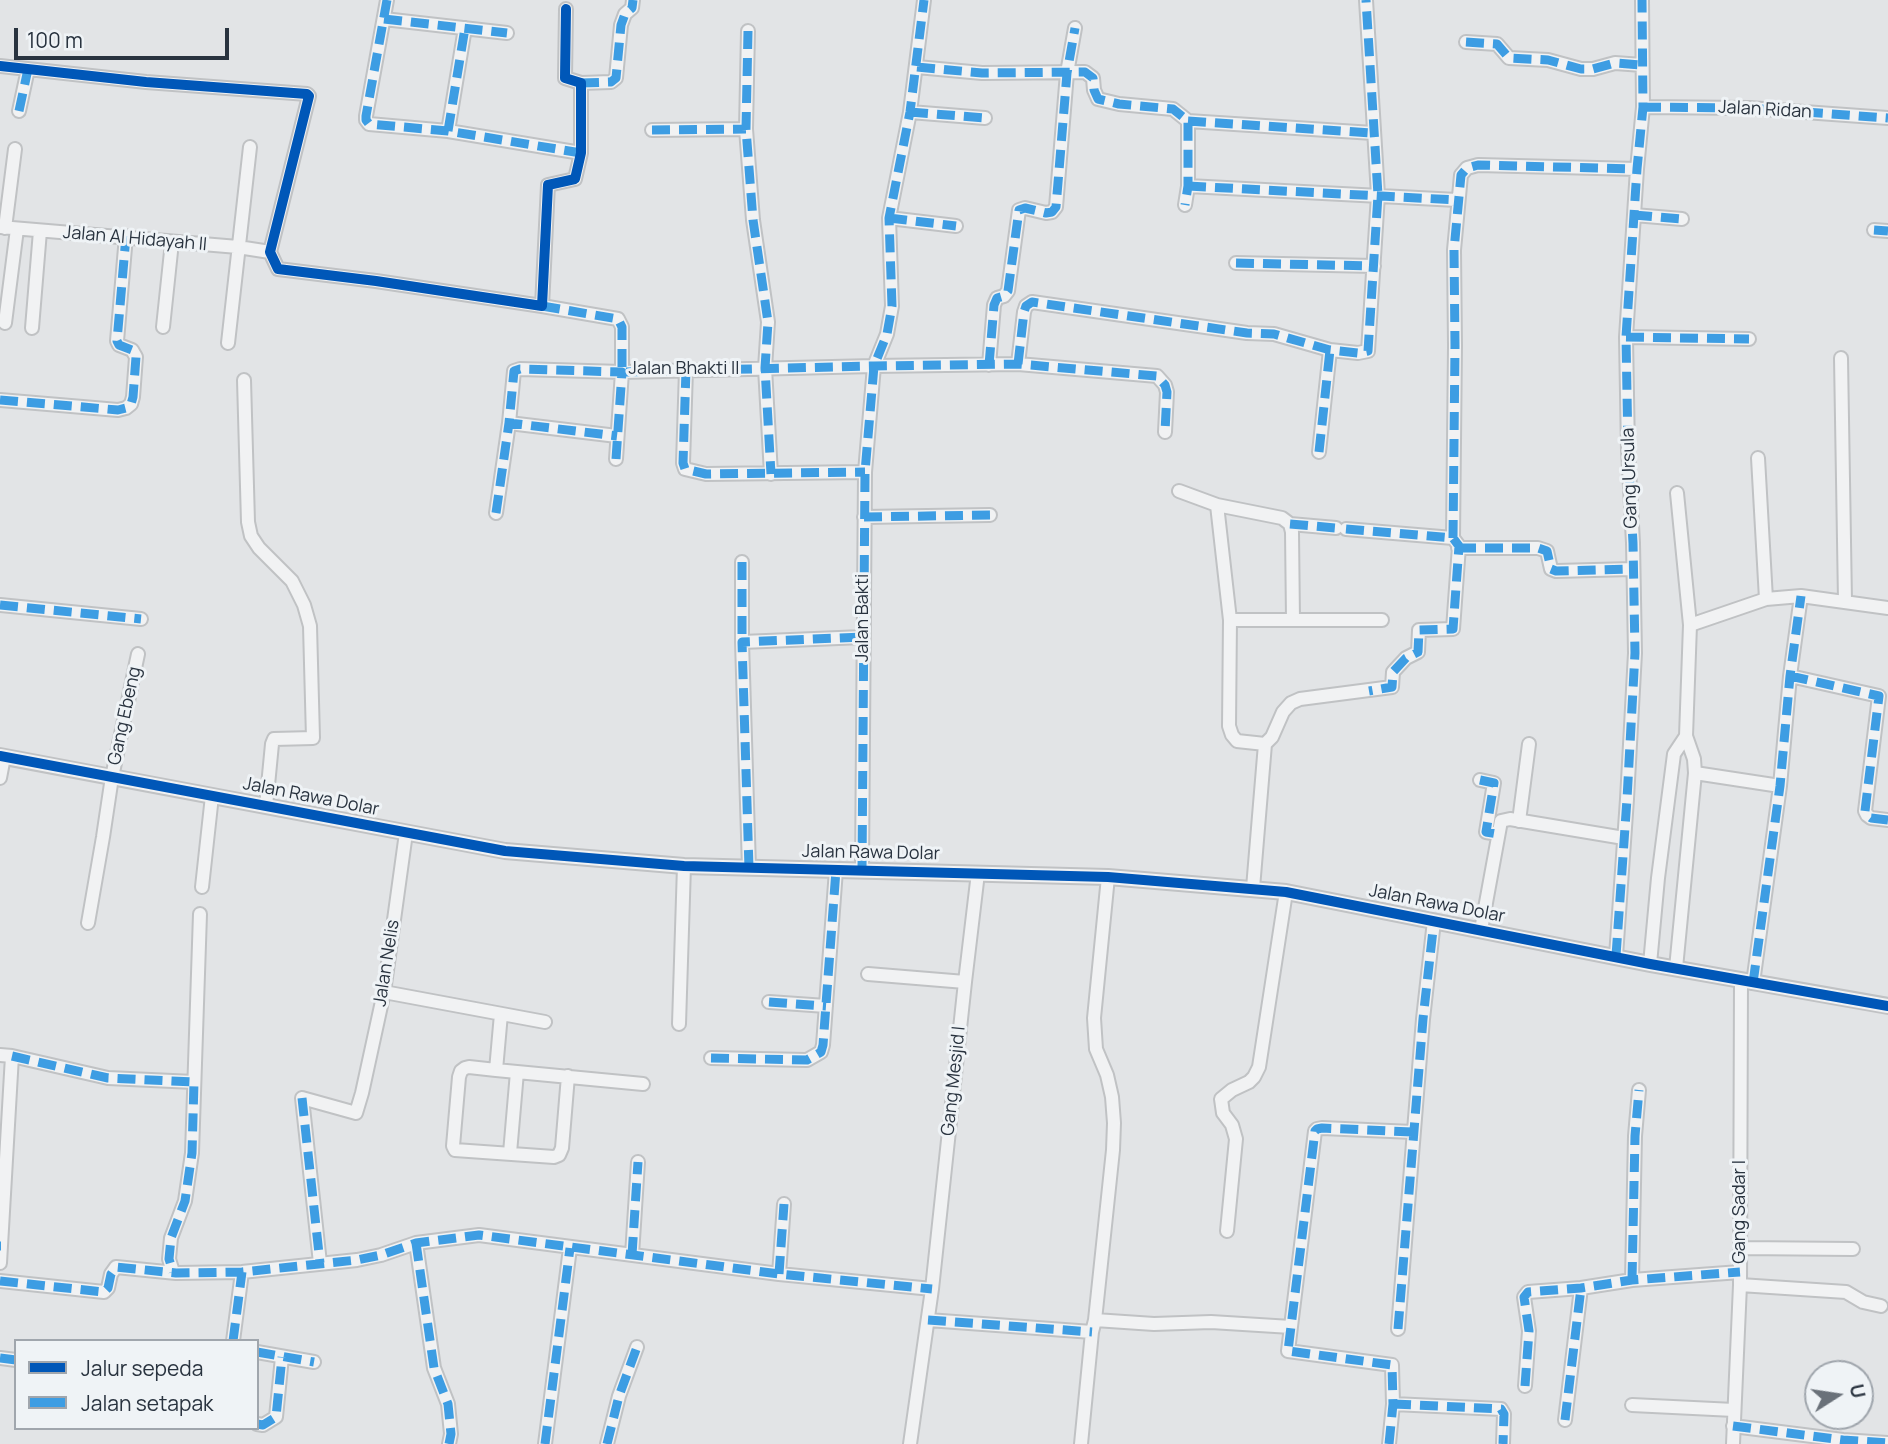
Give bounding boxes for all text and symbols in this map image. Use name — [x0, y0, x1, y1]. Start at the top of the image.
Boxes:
scale bar — [18, 14, 233, 58]
text: 100 m — [27, 26, 83, 54]
street label: Jalan Ridan — [1718, 97, 1812, 123]
street label: Jalan Al Hidayah II — [62, 222, 208, 256]
street label: Jalan Bhakti II — [629, 358, 739, 380]
street label: Gang Ursula — [1617, 427, 1643, 529]
street label: Jalan Bakti — [852, 574, 874, 662]
street label: Gang Ebeng — [104, 665, 146, 767]
street label: Jalan Rawa Dolar — [241, 773, 381, 821]
street label: Jalan Rawa Dolar — [802, 841, 940, 865]
street label: Jalan Rawa Dolar — [1367, 880, 1507, 928]
street label: Jalan Nelis — [369, 918, 405, 1008]
street label: Gang Mesjid I — [938, 1025, 970, 1137]
street label: Gang Sadar I — [1729, 1160, 1751, 1264]
legend — [14, 1339, 259, 1430]
text: Jalur sepeda — [81, 1354, 203, 1382]
north arrow — [1804, 1360, 1874, 1430]
text: U — [1843, 1382, 1872, 1400]
text: Jalan setapak — [81, 1389, 214, 1417]

